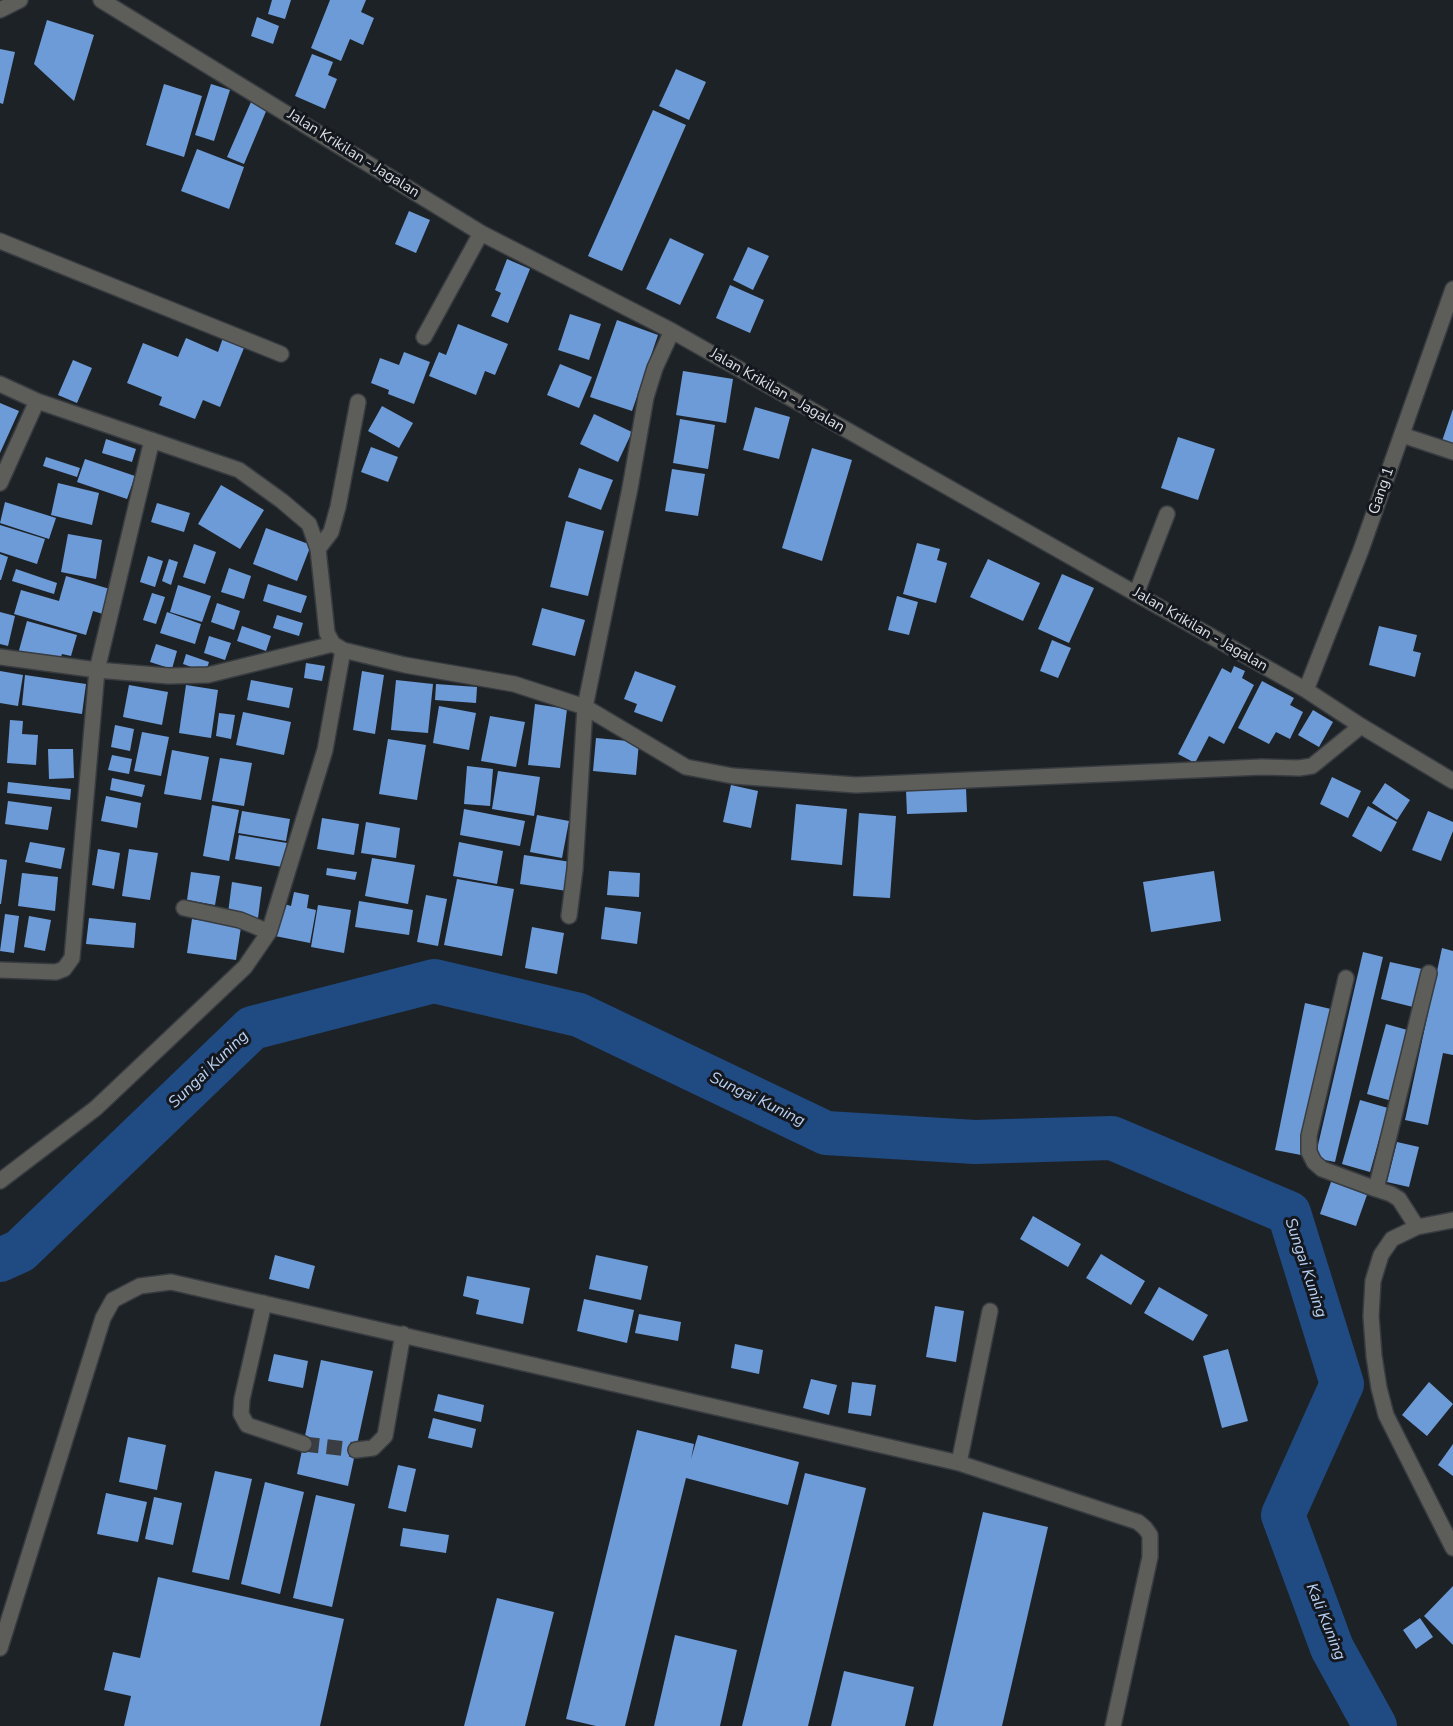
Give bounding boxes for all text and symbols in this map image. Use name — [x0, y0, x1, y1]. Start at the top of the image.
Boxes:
street label: Jalan Krikilan - Jagalan — [284, 106, 422, 202]
street label: Jalan Krikilan - Jagalan — [707, 345, 847, 437]
street label: Gang 1 — [1366, 465, 1398, 517]
street label: Jalan Krikilan - Jagalan — [1130, 584, 1270, 676]
water label: Sungai Kuning — [165, 1027, 253, 1113]
water label: Sungai Kuning — [706, 1069, 808, 1131]
water label: Sungai Kuning — [1280, 1216, 1330, 1320]
water label: Kali Kuning — [1301, 1581, 1349, 1663]

